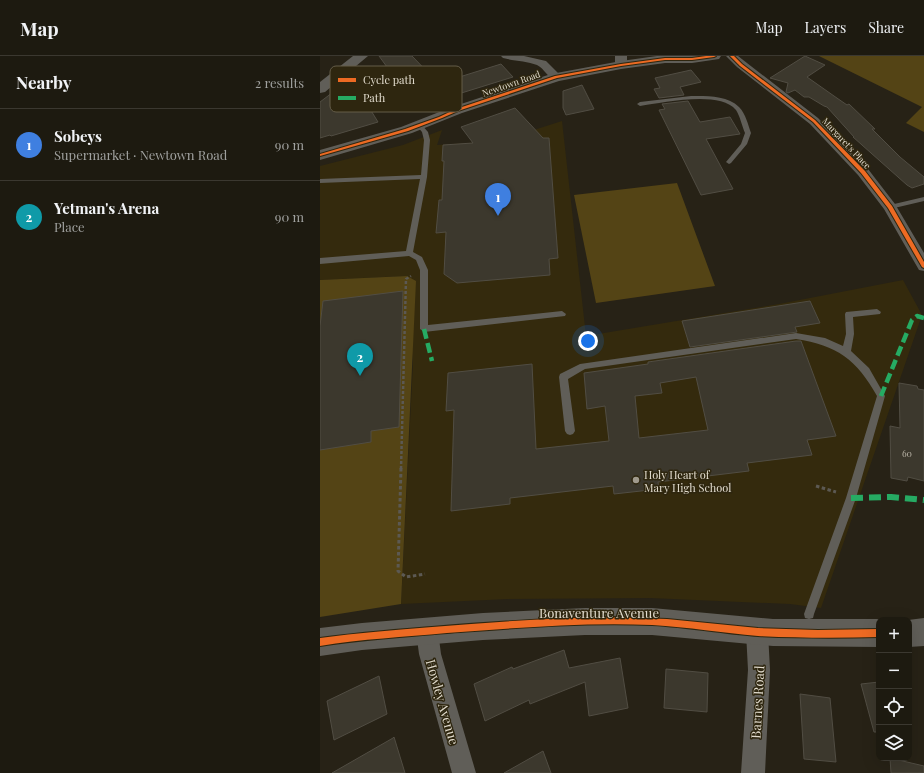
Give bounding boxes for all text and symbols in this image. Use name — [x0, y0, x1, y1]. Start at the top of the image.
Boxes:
text: Map — [20, 15, 59, 41]
text: Map — [755, 18, 783, 37]
text: Layers — [805, 18, 846, 37]
text: Share — [868, 18, 904, 37]
legend — [330, 66, 462, 112]
street label: Newtown Road — [480, 67, 542, 99]
text: Nearby — [16, 71, 71, 93]
text: Cycle path — [363, 72, 415, 87]
text: 2 results — [255, 74, 304, 91]
text: Path — [363, 90, 386, 105]
street label: Margaret's Place — [820, 115, 874, 172]
text: Sobeys — [54, 126, 102, 146]
text: 1 — [27, 136, 31, 153]
text: 90 m — [275, 136, 304, 153]
text: Supermarket · Newtown Road — [54, 146, 227, 163]
pin: 1 — [485, 183, 511, 216]
text: Yetman's Arena — [54, 198, 159, 218]
text: 2 — [26, 208, 32, 225]
text: 90 m — [275, 208, 304, 225]
text: Place — [54, 218, 85, 235]
your location — [578, 331, 598, 351]
pin: 2 — [347, 343, 373, 376]
house number: 60 — [902, 447, 912, 459]
place label: Holy Heart of Mary High School — [644, 467, 731, 495]
marker: Holy Heart of Mary High School — [631, 475, 641, 485]
street label: Bonaventure Avenue — [539, 604, 659, 621]
map controls — [876, 617, 912, 761]
button: + — [876, 617, 912, 653]
button: − — [876, 653, 912, 689]
street label: Howley Avenue — [423, 657, 463, 747]
street label: Barnes Road — [747, 665, 767, 739]
button: locate — [876, 689, 912, 725]
button: layers — [876, 725, 912, 761]

